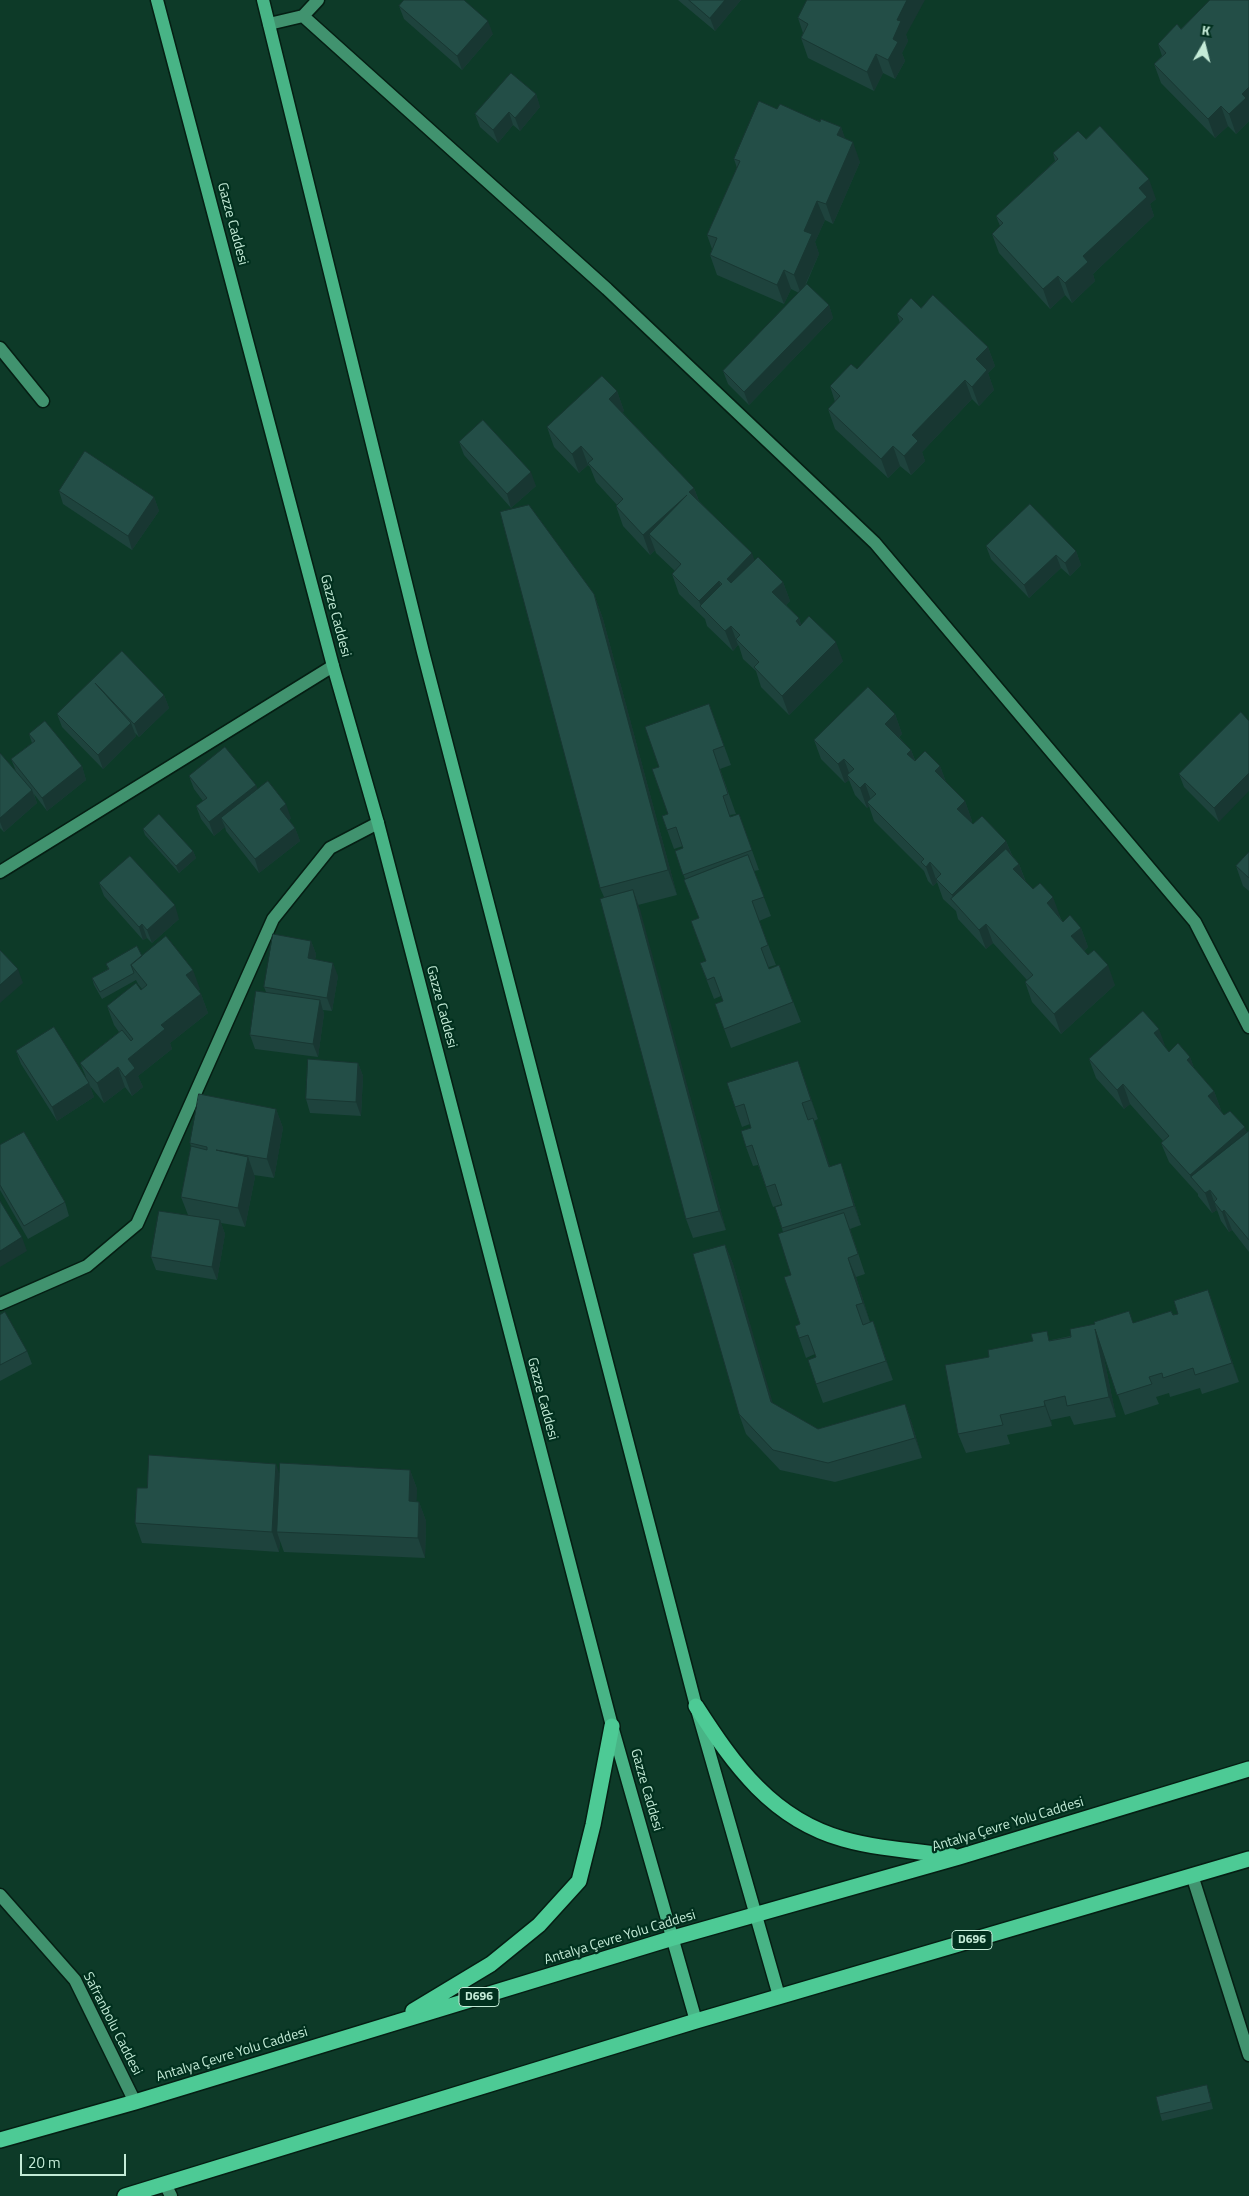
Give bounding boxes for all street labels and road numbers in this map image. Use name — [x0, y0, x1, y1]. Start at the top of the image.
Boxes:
street label: Gazze Caddesi — [213, 181, 251, 267]
street label: Gazze Caddesi — [316, 573, 354, 659]
street label: Gazze Caddesi — [422, 964, 460, 1050]
street label: Gazze Caddesi — [523, 1356, 561, 1442]
street label: Gazze Caddesi — [626, 1747, 666, 1833]
street label: Antalya Çevre Yolu Caddesi — [930, 1794, 1086, 1856]
street label: Antalya Çevre Yolu Caddesi — [542, 1907, 698, 1969]
road number: D696 — [952, 1930, 992, 1950]
street label: Safranbolu Caddesi — [79, 1970, 145, 2078]
road number: D696 — [459, 1988, 499, 2006]
street label: Antalya Çevre Yolu Caddesi — [154, 2024, 310, 2086]

